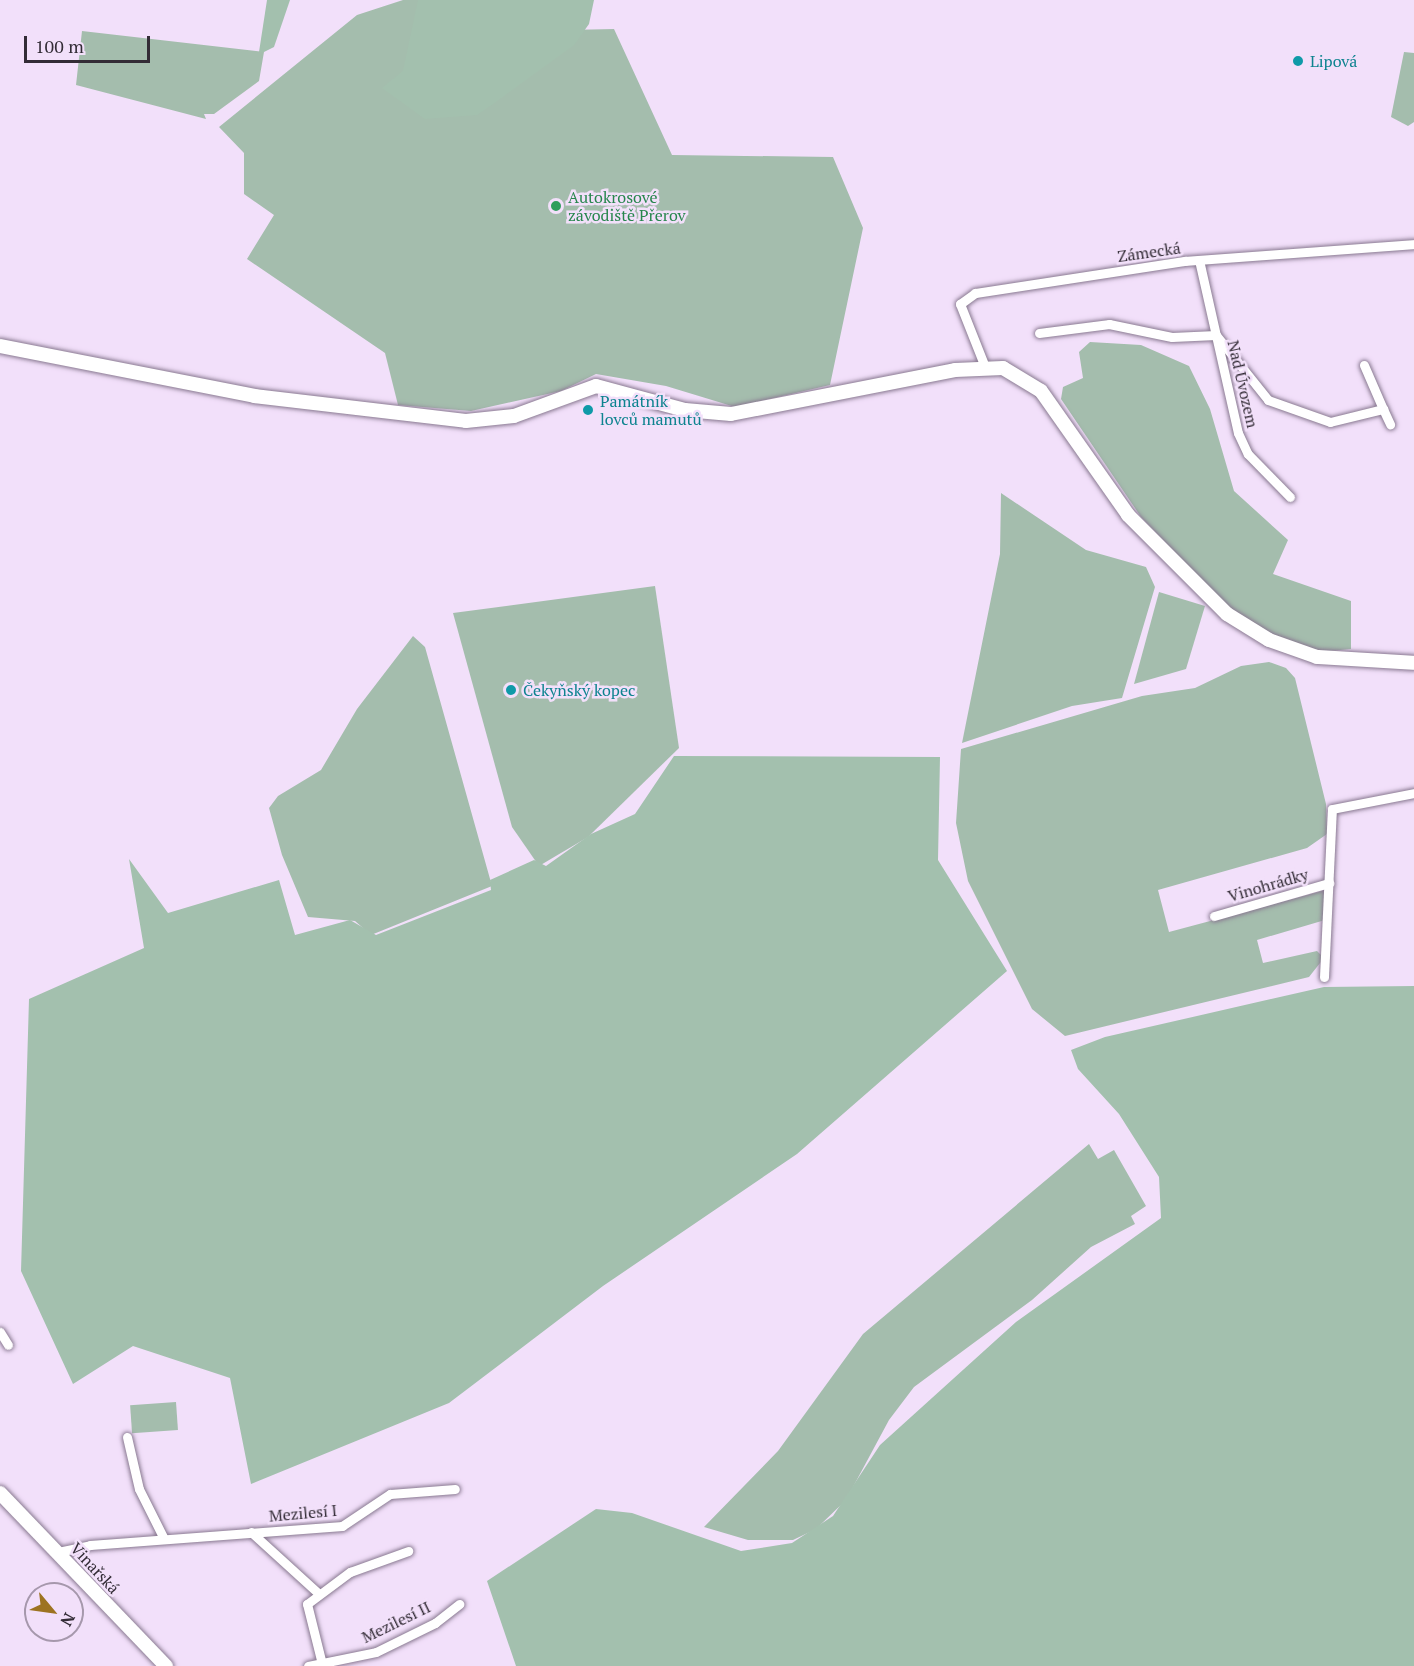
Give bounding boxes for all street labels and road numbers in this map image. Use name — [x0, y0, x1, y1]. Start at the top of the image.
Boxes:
street label: Zámecká — [1116, 238, 1182, 266]
street label: Nad Úvozem — [1224, 338, 1262, 430]
street label: Vinohrádky — [1225, 864, 1311, 906]
street label: Mezilesí I — [268, 1500, 338, 1526]
street label: Vinařská — [67, 1539, 123, 1597]
street label: Mezilesí II — [358, 1597, 434, 1647]

